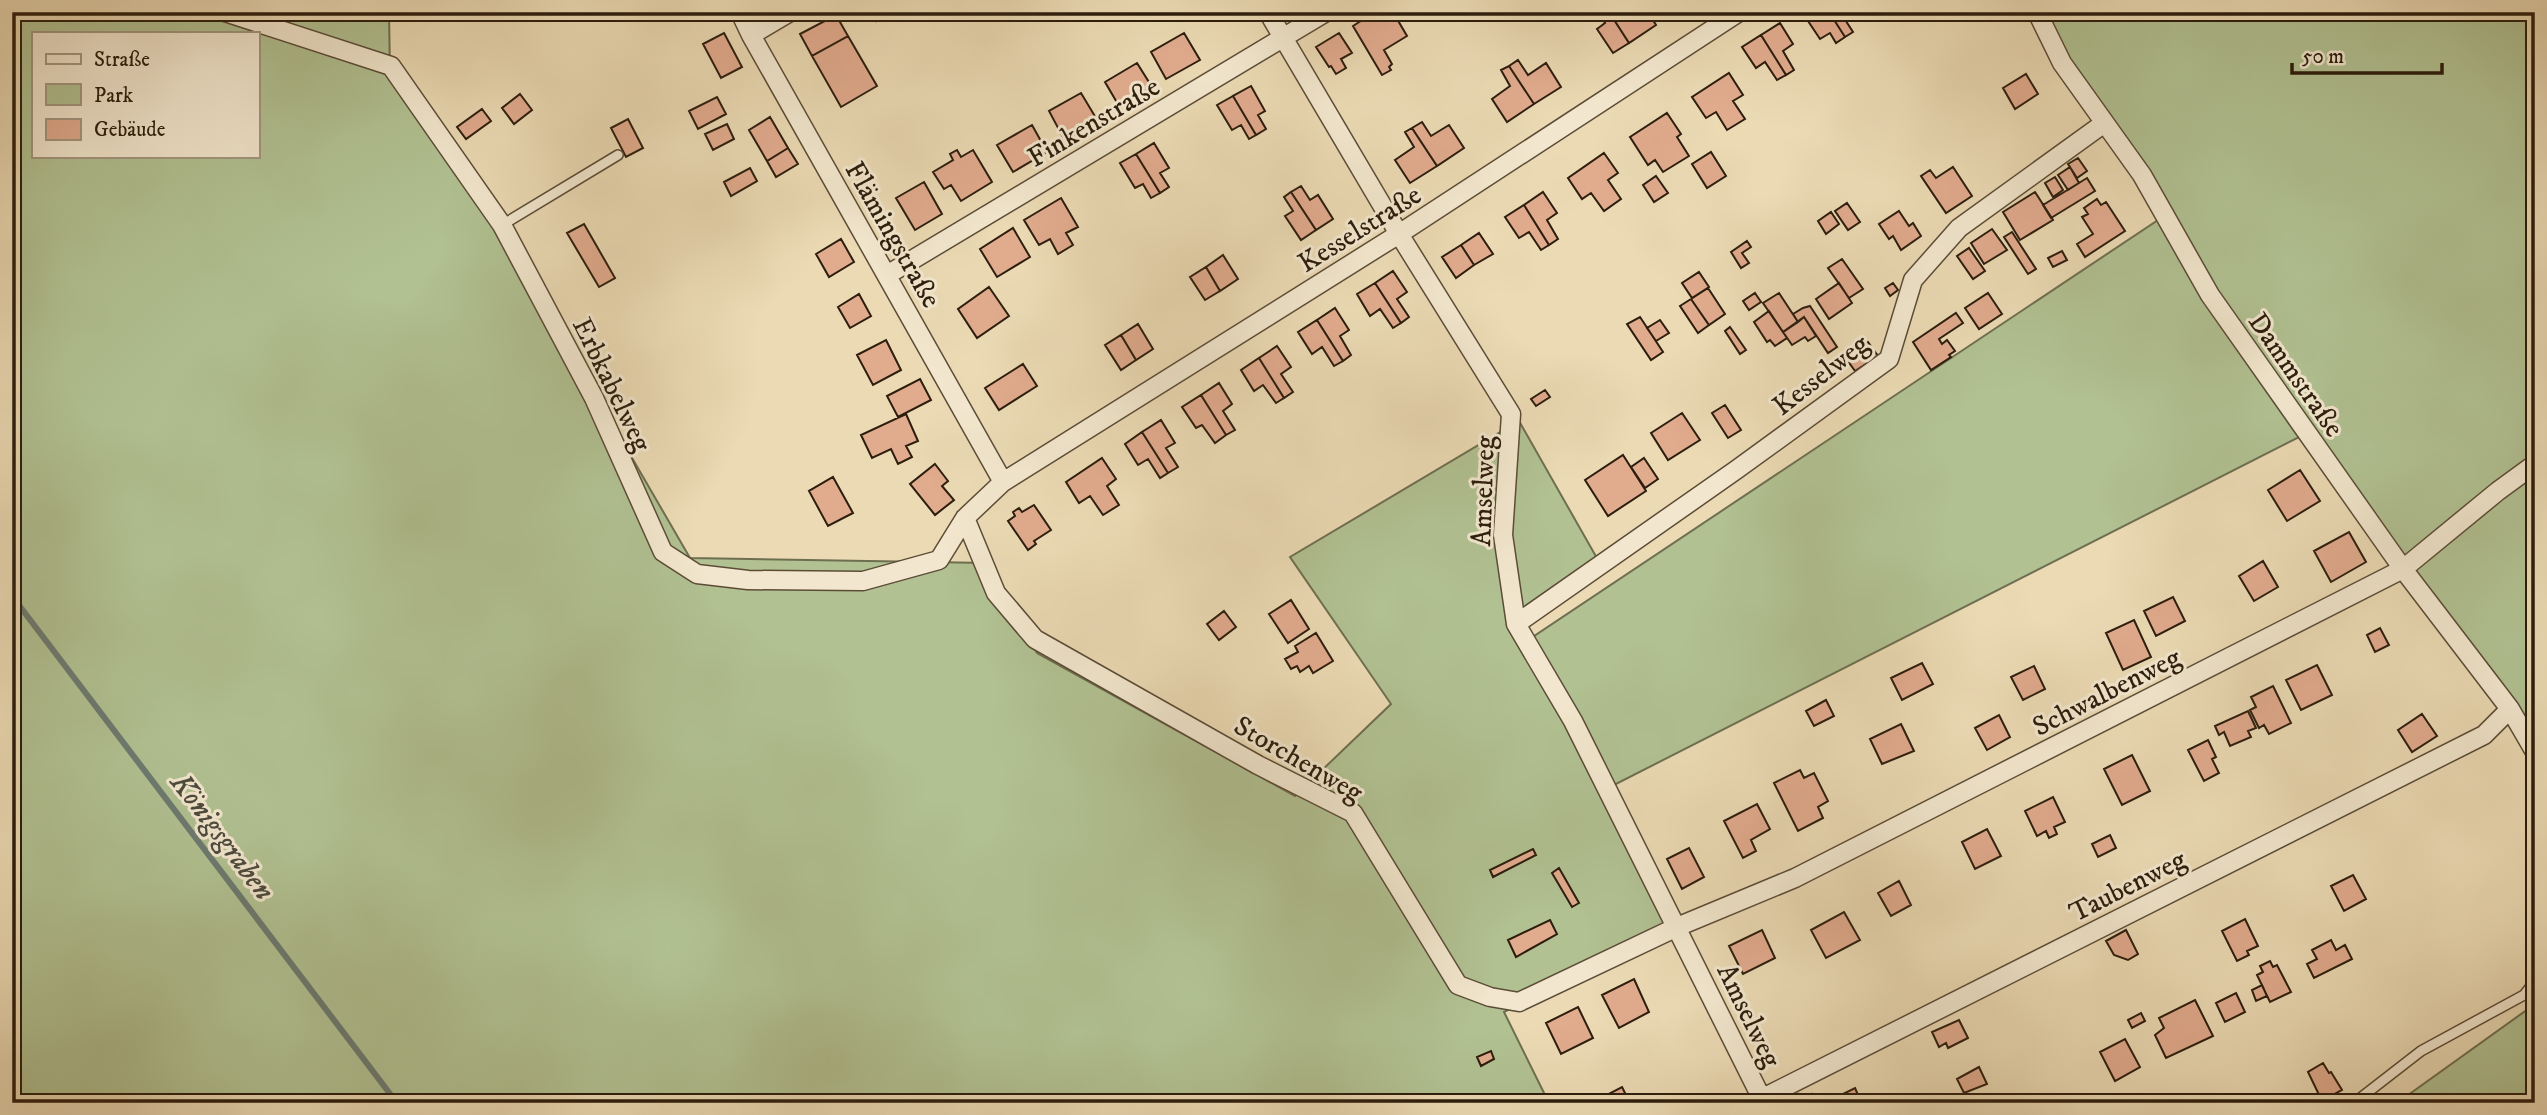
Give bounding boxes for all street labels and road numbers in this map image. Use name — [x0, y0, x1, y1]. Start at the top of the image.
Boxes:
street label: Finkenstraße — [1021, 69, 1166, 175]
street label: Flämingstraße — [837, 155, 949, 314]
street label: Kesselstraße — [1292, 178, 1428, 281]
street label: Dammstraße — [2240, 306, 2351, 444]
street label: Erbkabelweg — [564, 312, 659, 458]
street label: Kesselweg — [1766, 327, 1876, 424]
street label: Amselweg — [1464, 435, 1503, 547]
street label: Schwalbenweg — [2027, 640, 2187, 745]
street label: Storchenweg — [1227, 708, 1369, 810]
street label: Taubenweg — [2063, 842, 2192, 931]
street label: Amselweg — [1709, 958, 1789, 1074]

